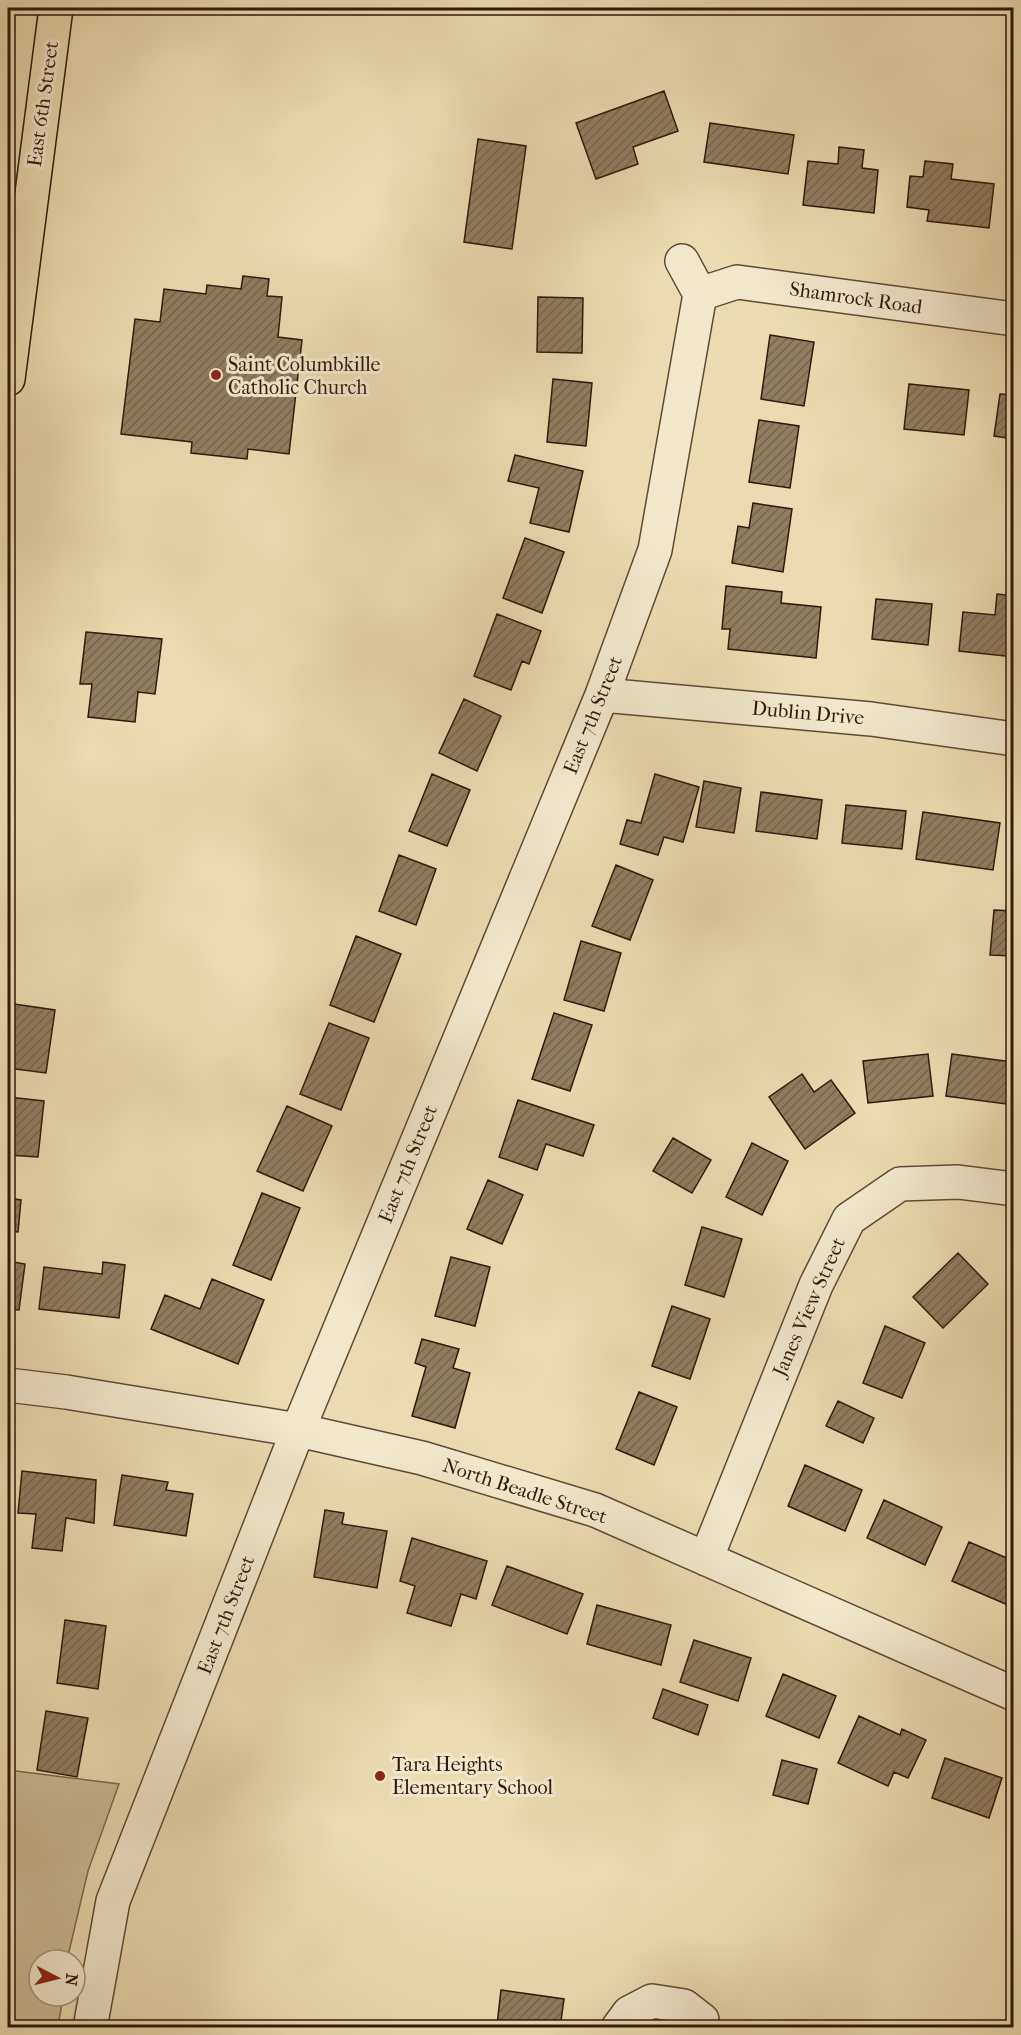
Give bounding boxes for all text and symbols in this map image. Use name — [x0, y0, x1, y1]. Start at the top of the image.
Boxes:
street label: East 6th Street — [23, 40, 63, 168]
street label: Shamrock Road — [788, 277, 925, 319]
place label: Saint Columbkille Catholic Church — [228, 353, 381, 399]
marker: Saint Columbkille Catholic Church — [209, 368, 223, 382]
street label: East 7th Street — [559, 653, 627, 777]
street label: Dublin Drive — [751, 697, 865, 729]
street label: East 7th Street — [374, 1102, 442, 1226]
street label: Janes View Street — [767, 1234, 850, 1382]
street label: North Beadle Street — [440, 1454, 610, 1528]
street label: East 7th Street — [193, 1552, 259, 1678]
place label: Tara Heights Elementary School — [392, 1753, 554, 1799]
marker: Tara Heights Elementary School — [373, 1769, 387, 1783]
north arrow — [27, 1948, 87, 2008]
text: N — [61, 1973, 82, 1988]

